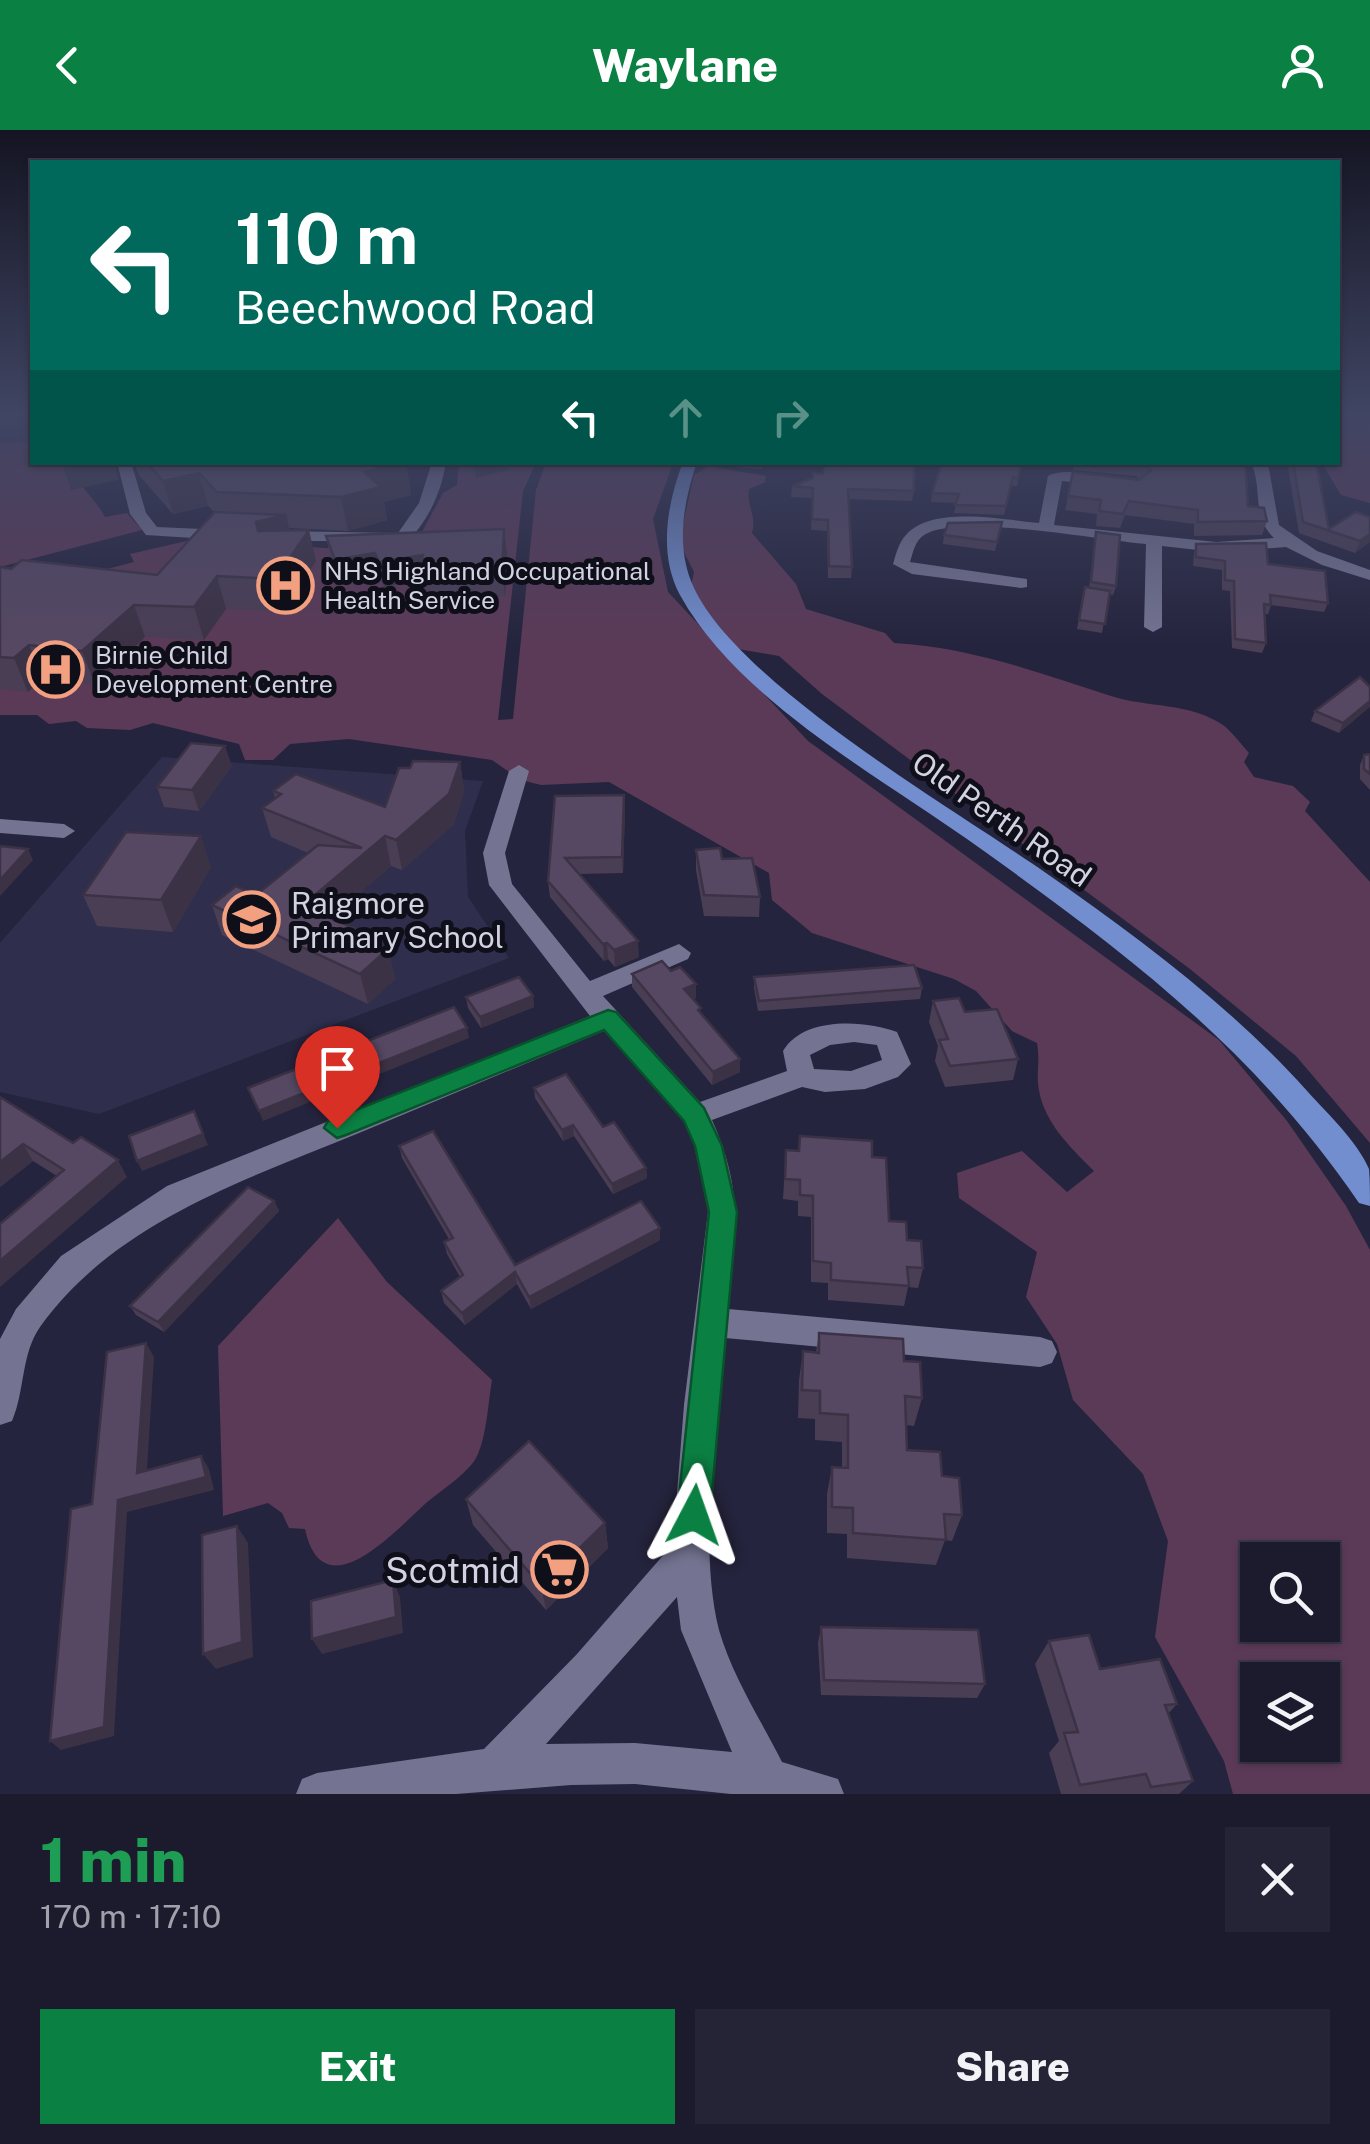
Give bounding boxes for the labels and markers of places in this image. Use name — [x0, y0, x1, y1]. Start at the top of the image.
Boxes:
hospital icon: NHS Highland Occupational Health Service — [255, 555, 315, 615]
place label: NHS Highland Occupational Health Service — [324, 556, 651, 615]
hospital icon: Birnie Child Development Centre — [26, 639, 86, 699]
place label: Birnie Child Development Centre — [95, 640, 333, 699]
place label: Raigmore Primary School — [291, 885, 504, 955]
school or university icon: Raigmore Primary School — [222, 890, 282, 950]
pin — [295, 1026, 380, 1129]
supermarket icon: Scotmid — [529, 1540, 589, 1600]
place label: Scotmid — [385, 1550, 520, 1591]

